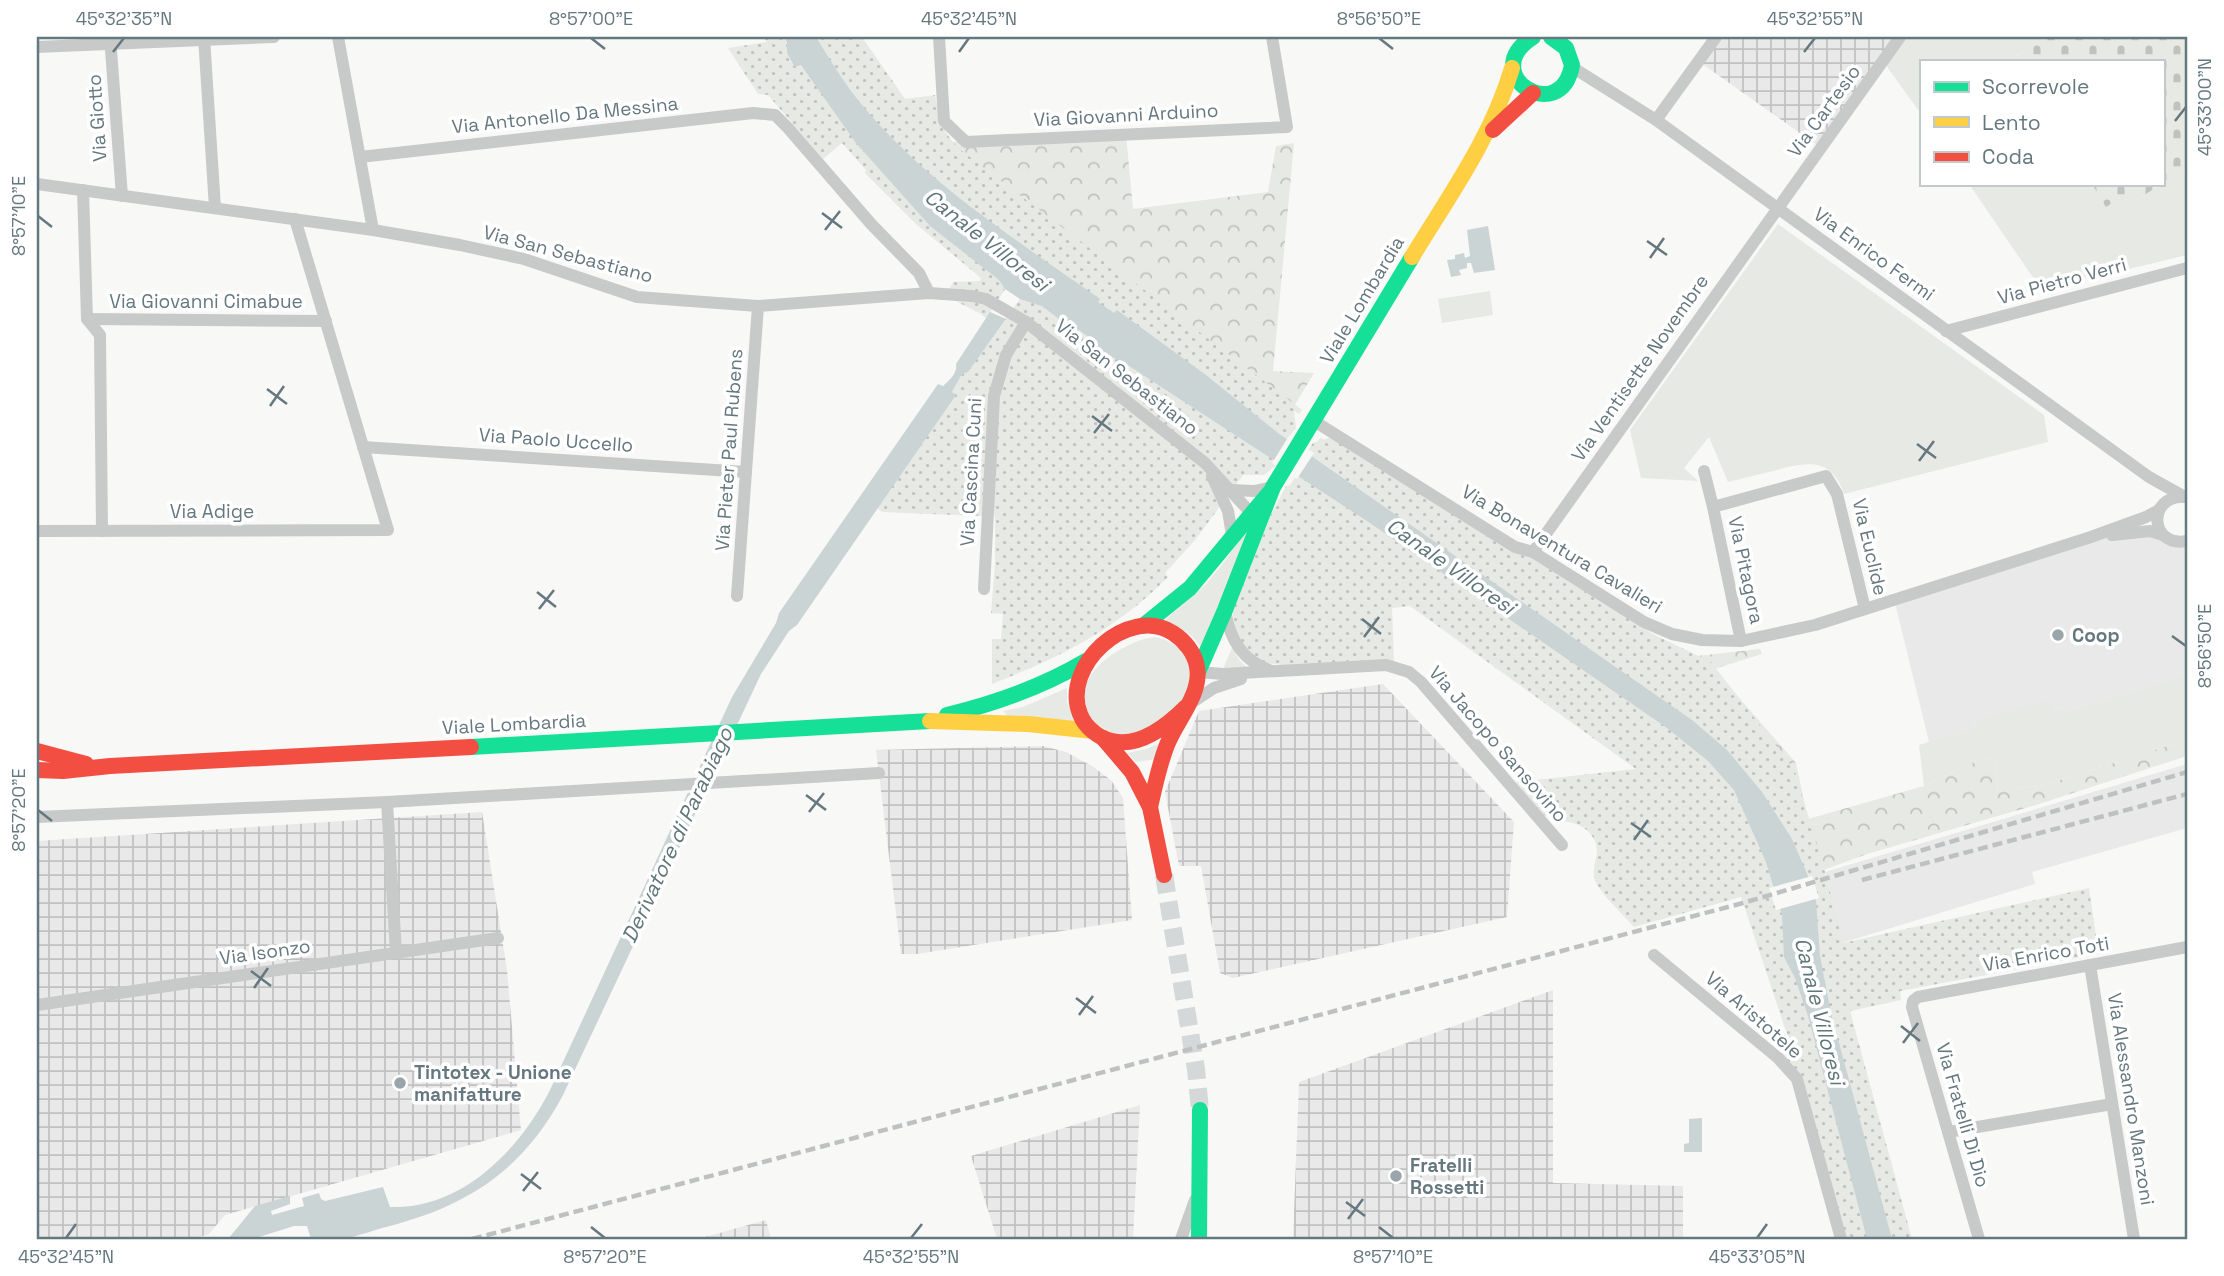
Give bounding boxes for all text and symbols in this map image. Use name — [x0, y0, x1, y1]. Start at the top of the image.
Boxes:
text: 45°32'35"N — [76, 7, 172, 30]
text: 8°57'00"E — [549, 7, 633, 30]
text: 45°32'45"N — [921, 7, 1017, 30]
text: 8°56'50"E — [1337, 7, 1421, 30]
text: 45°32'55"N — [1767, 7, 1863, 30]
text: 45°33'00"N — [2193, 58, 2216, 156]
street label: Via Cartesio — [1782, 60, 1866, 162]
legend — [1920, 60, 2164, 186]
street label: Via Giotto — [81, 73, 113, 163]
text: Scorrevole — [1982, 73, 2089, 100]
street label: Via Antonello Da Messina — [450, 91, 680, 139]
street label: Via Giovanni Arduino — [1033, 98, 1219, 132]
text: Lento — [1982, 109, 2041, 136]
text: Coda — [1982, 143, 2034, 170]
text: 8°57'10"E — [7, 176, 30, 256]
water label: Canale Villoresi — [919, 183, 1057, 299]
street label: Via Enrico Fermi — [1808, 202, 1940, 306]
street label: Via San Sebastiano — [480, 219, 656, 289]
street label: Viale Lombardia — [1314, 232, 1410, 368]
street label: Via Pietro Verri — [1995, 252, 2129, 310]
street label: Via Ventisette Novembre — [1566, 269, 1714, 467]
street label: Via Giovanni Cimabue — [109, 289, 303, 314]
street label: Via San Sebastiano — [1050, 313, 1204, 441]
street label: Via Pieter Paul Rubens — [709, 348, 749, 552]
street label: Via Cascina Cuni — [955, 397, 987, 547]
street label: Via Paolo Uccello — [478, 422, 634, 458]
street label: Via Bonaventura Cavalieri — [1457, 479, 1667, 619]
street label: Via Euclide — [1847, 496, 1893, 598]
street label: Via Adige — [170, 499, 254, 524]
water label: Canale Villoresi — [1381, 512, 1523, 622]
street label: Via Pitagora — [1722, 514, 1770, 626]
text: 8°56'50"E — [2193, 604, 2216, 688]
place label: Coop — [2072, 623, 2120, 648]
marker: Coop — [2050, 627, 2066, 643]
street label: Via Jacopo Sansovino — [1423, 661, 1573, 827]
street label: Viale Lombardia — [441, 708, 587, 740]
water label: Derivatore di Parabiago — [615, 722, 739, 947]
text: 8°57'20"E — [7, 768, 30, 852]
street label: Via Enrico Toti — [1981, 931, 2111, 977]
street label: Via Isonzo — [218, 933, 312, 971]
water label: Canale Villoresi — [1789, 935, 1852, 1090]
street label: Via Aristotele — [1700, 966, 1808, 1064]
street label: Via Alessandro Manzoni — [2102, 991, 2160, 1207]
street label: Via Fratelli Di Dio — [1930, 1040, 1996, 1190]
place label: Tintotex - Unione manifatture — [414, 1060, 572, 1107]
marker: Tintotex - Unione manifatture — [392, 1075, 408, 1091]
place label: Fratelli Rossetti — [1410, 1153, 1484, 1200]
marker: Fratelli Rossetti — [1388, 1168, 1404, 1184]
text: 45°32'45"N — [18, 1245, 114, 1268]
text: 8°57'20"E — [563, 1245, 647, 1268]
text: 45°32'55"N — [863, 1245, 959, 1268]
text: 8°57'10"E — [1353, 1245, 1433, 1268]
text: 45°33'05"N — [1708, 1245, 1806, 1268]

